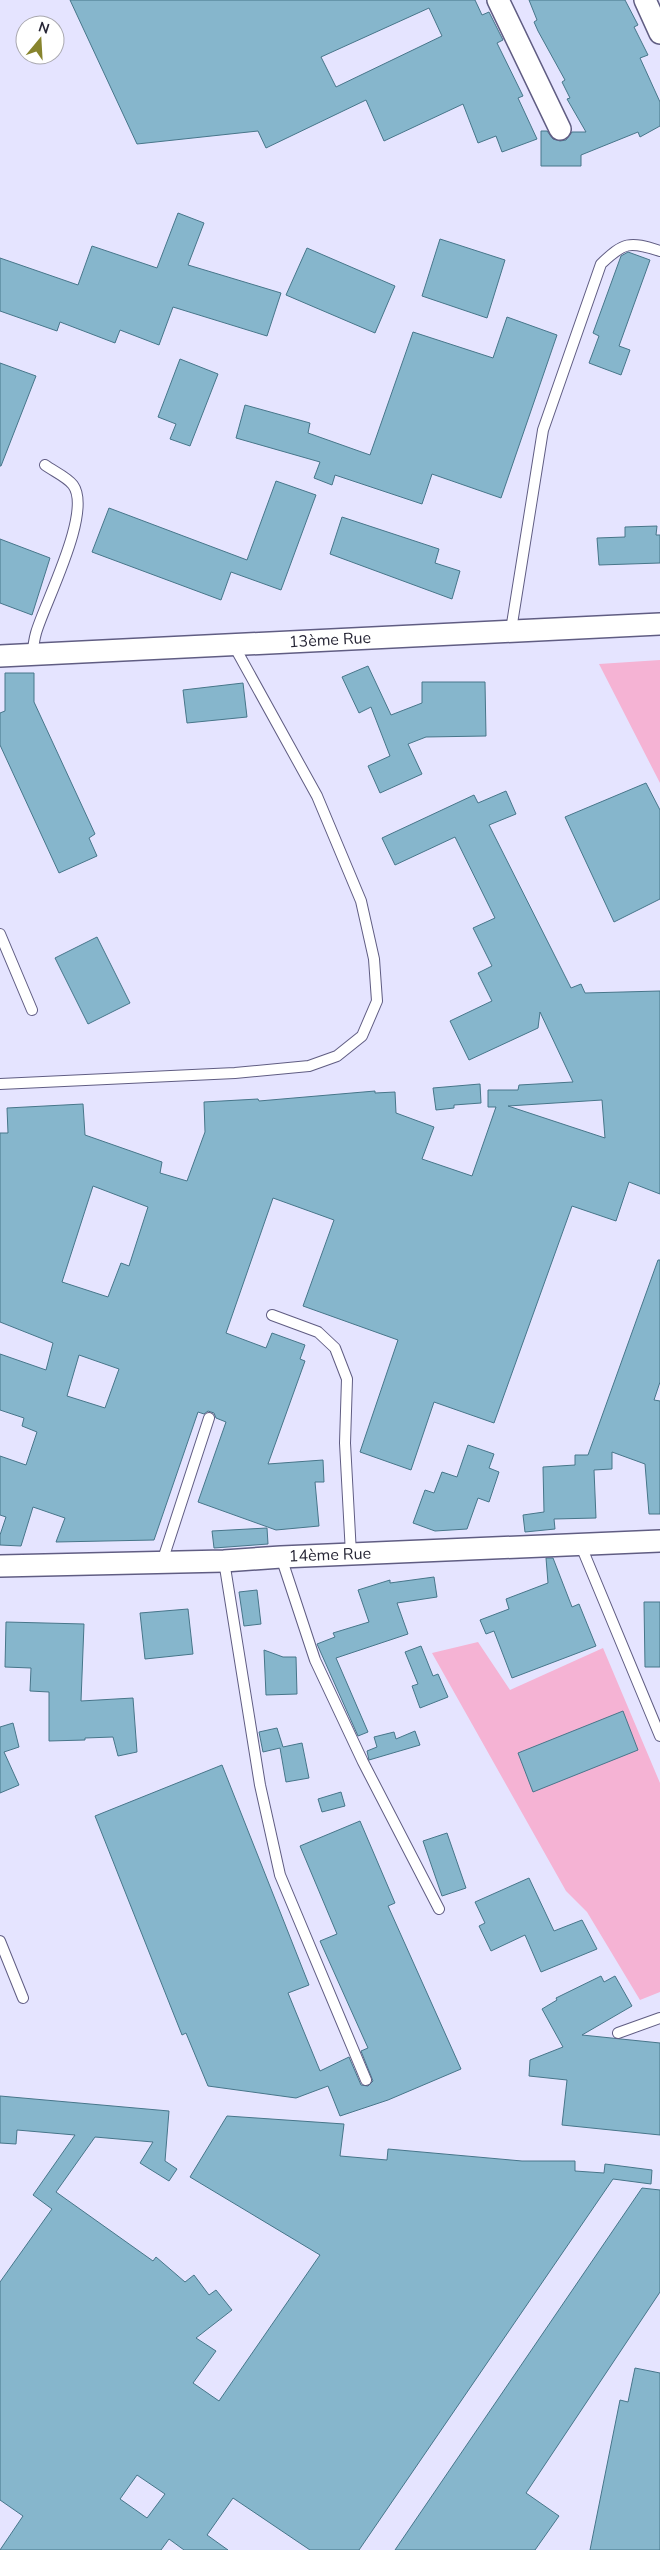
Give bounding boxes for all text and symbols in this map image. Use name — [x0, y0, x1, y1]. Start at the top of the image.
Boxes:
north arrow — [15, 15, 65, 65]
text: N — [36, 17, 52, 39]
street label: 13ème Rue — [288, 627, 372, 653]
street label: 14ème Rue — [289, 1543, 371, 1567]

